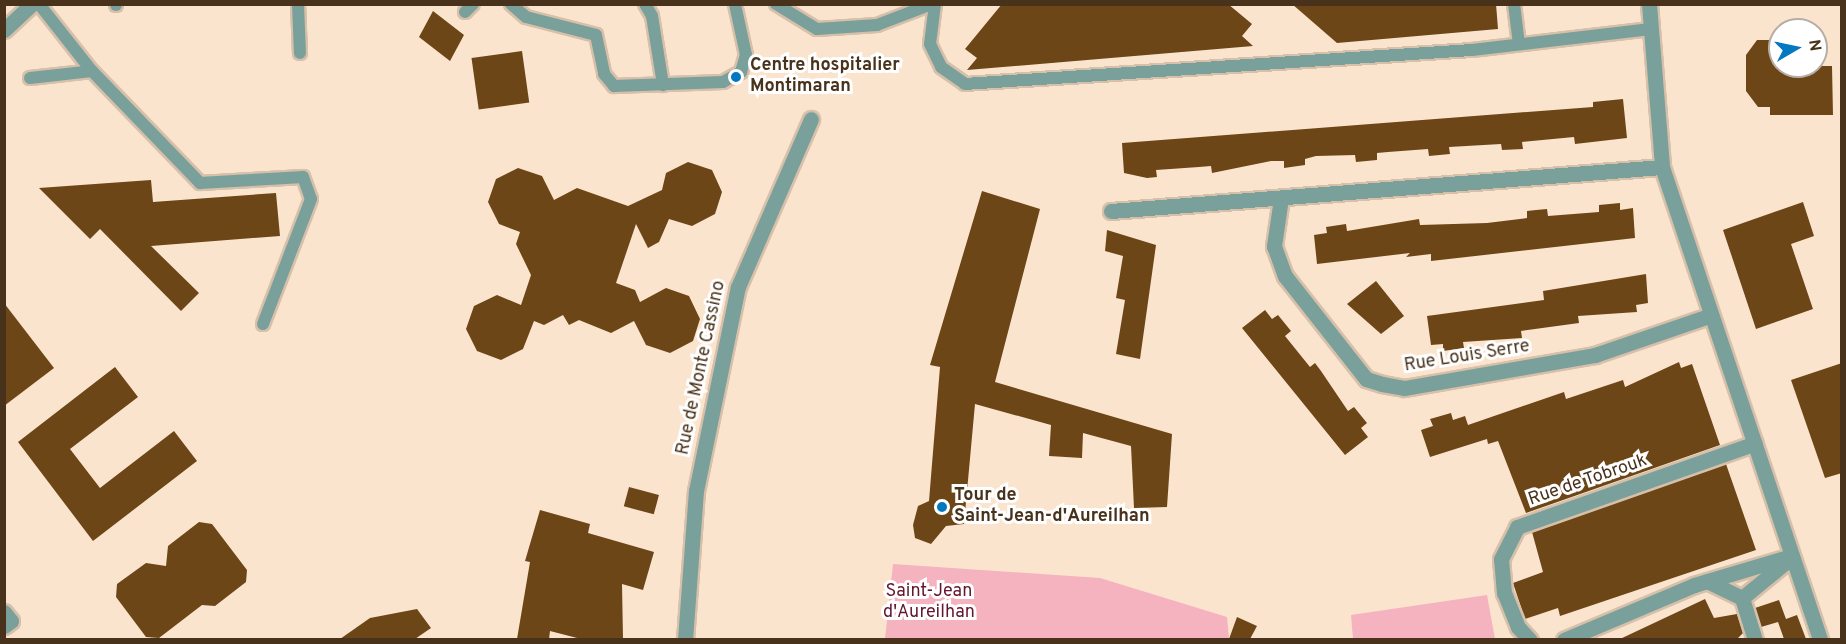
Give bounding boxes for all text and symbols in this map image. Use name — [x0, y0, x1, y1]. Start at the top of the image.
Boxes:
north arrow — [1768, 18, 1828, 78]
text: N — [1803, 38, 1825, 53]
place label: Centre hospitalier Montimaran — [750, 56, 900, 98]
marker: Centre hospitalier Montimaran — [727, 68, 745, 86]
street label: Rue de Monte Cassino — [673, 279, 731, 457]
street label: Rue Louis Serre — [1403, 336, 1531, 378]
street label: Rue de Tobrouk — [1525, 450, 1651, 512]
place label: Tour de Saint-Jean-d'Aureilhan — [954, 486, 1150, 528]
marker: Tour de Saint-Jean-d'Aureilhan — [935, 500, 949, 514]
park label: Saint-Jean d'Aureilhan — [883, 582, 975, 624]

